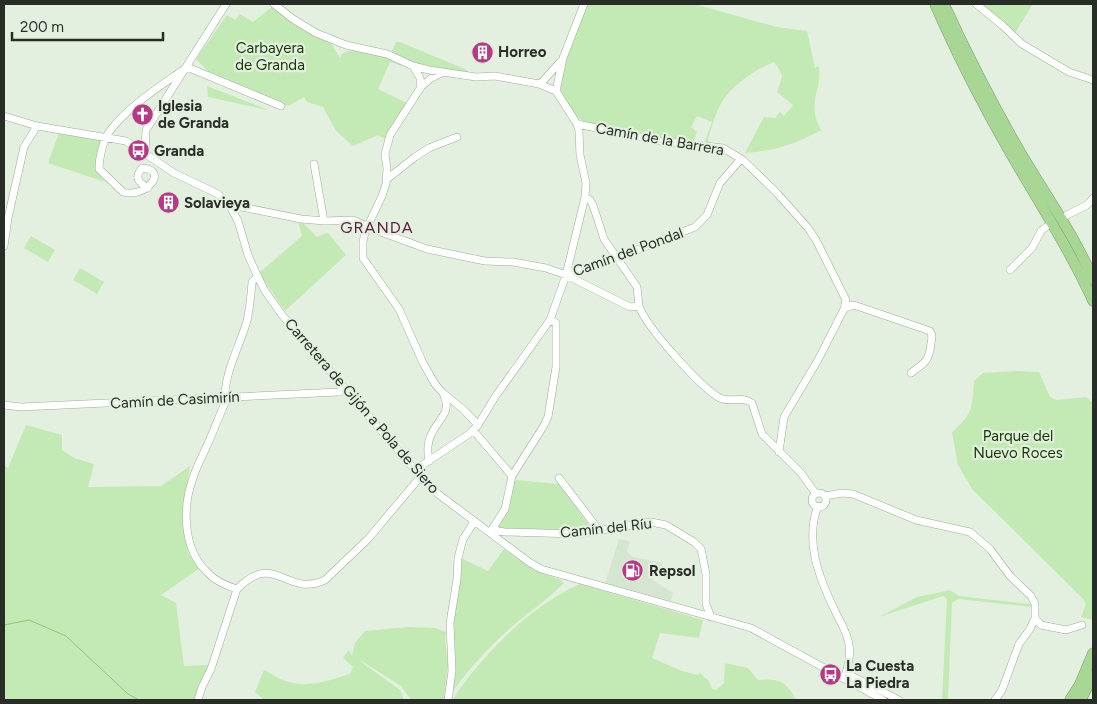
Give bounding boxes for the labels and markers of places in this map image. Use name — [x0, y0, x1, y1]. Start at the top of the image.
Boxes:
building icon: Horreo — [470, 40, 494, 64]
place label: Horreo — [498, 43, 547, 61]
place label: Iglesia de Granda — [158, 97, 229, 132]
church icon: Iglesia de Granda — [130, 103, 154, 127]
bus stop icon: Granda — [126, 139, 150, 163]
place label: Granda — [154, 142, 204, 160]
building icon: Solavieya — [156, 191, 180, 215]
place label: Solavieya — [184, 194, 250, 212]
fuel station icon: Repsol — [621, 559, 645, 583]
place label: Repsol — [649, 562, 695, 580]
place label: La Cuesta La Piedra — [846, 657, 914, 692]
bus stop icon: La Cuesta La Piedra — [818, 663, 842, 687]

